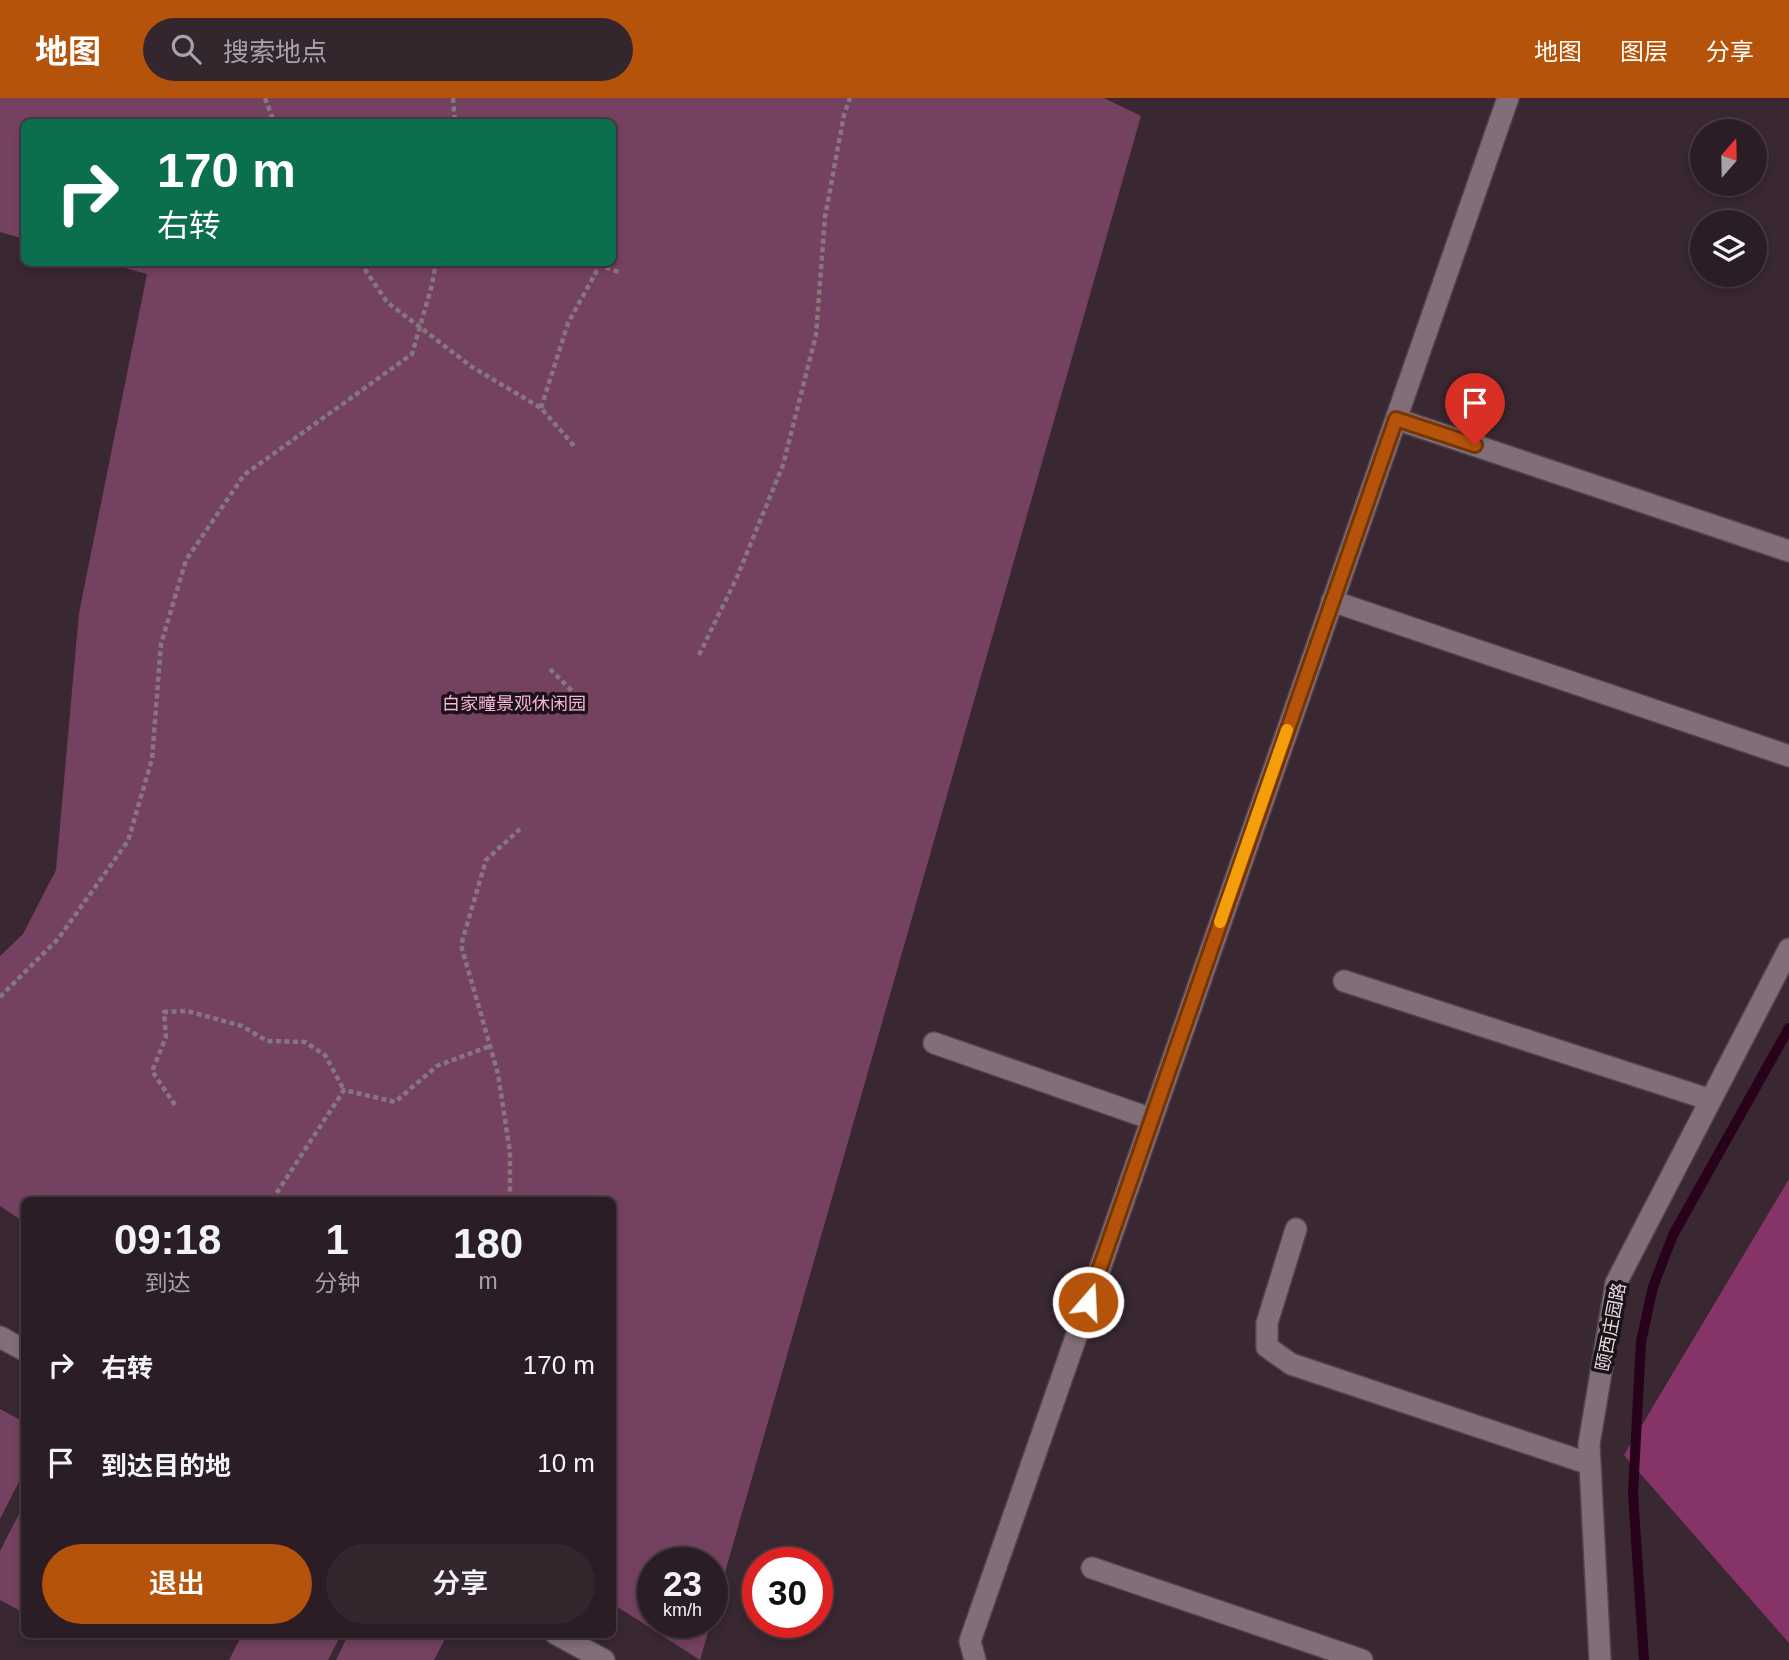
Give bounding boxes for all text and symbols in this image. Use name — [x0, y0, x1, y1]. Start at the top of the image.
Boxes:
search box — [143, 18, 633, 81]
icon: search — [167, 30, 205, 68]
text: 地图 — [35, 33, 101, 70]
text: 搜索地点 — [223, 37, 327, 67]
text: 地图 — [1534, 38, 1582, 65]
text: 图层 — [1620, 38, 1668, 65]
text: 分享 — [1706, 38, 1754, 65]
north arrow — [1690, 119, 1768, 196]
map controls — [1690, 119, 1767, 287]
text: 170 m — [157, 143, 296, 197]
icon: right — [42, 147, 133, 238]
text: 右转 — [157, 208, 221, 244]
button: layers — [1690, 210, 1767, 287]
pin — [1445, 373, 1505, 445]
icon: arrive — [1456, 384, 1494, 422]
park label: 白家疃景观休闲园 — [442, 694, 586, 714]
text: 09:18 — [114, 1216, 221, 1263]
text: 1 — [325, 1216, 349, 1263]
text: 180 — [453, 1220, 523, 1267]
position arrow — [1051, 1265, 1125, 1339]
text: m — [479, 1268, 498, 1294]
text: 到达 — [145, 1270, 191, 1296]
text: 分钟 — [314, 1270, 360, 1296]
street label: 颐西庄园路 — [1593, 1281, 1629, 1373]
icon: right — [42, 1346, 80, 1384]
text: 170 m — [523, 1350, 595, 1380]
text: 右转 — [101, 1353, 153, 1383]
icon: arrive — [42, 1444, 80, 1482]
text: 10 m — [537, 1448, 595, 1478]
text: 到达目的地 — [101, 1451, 231, 1481]
button: 退出 — [42, 1544, 312, 1624]
button: 分享 — [326, 1544, 595, 1624]
speed limit sign: 30 — [742, 1547, 833, 1638]
text: 23 — [663, 1564, 702, 1603]
text: km/h — [663, 1600, 702, 1620]

